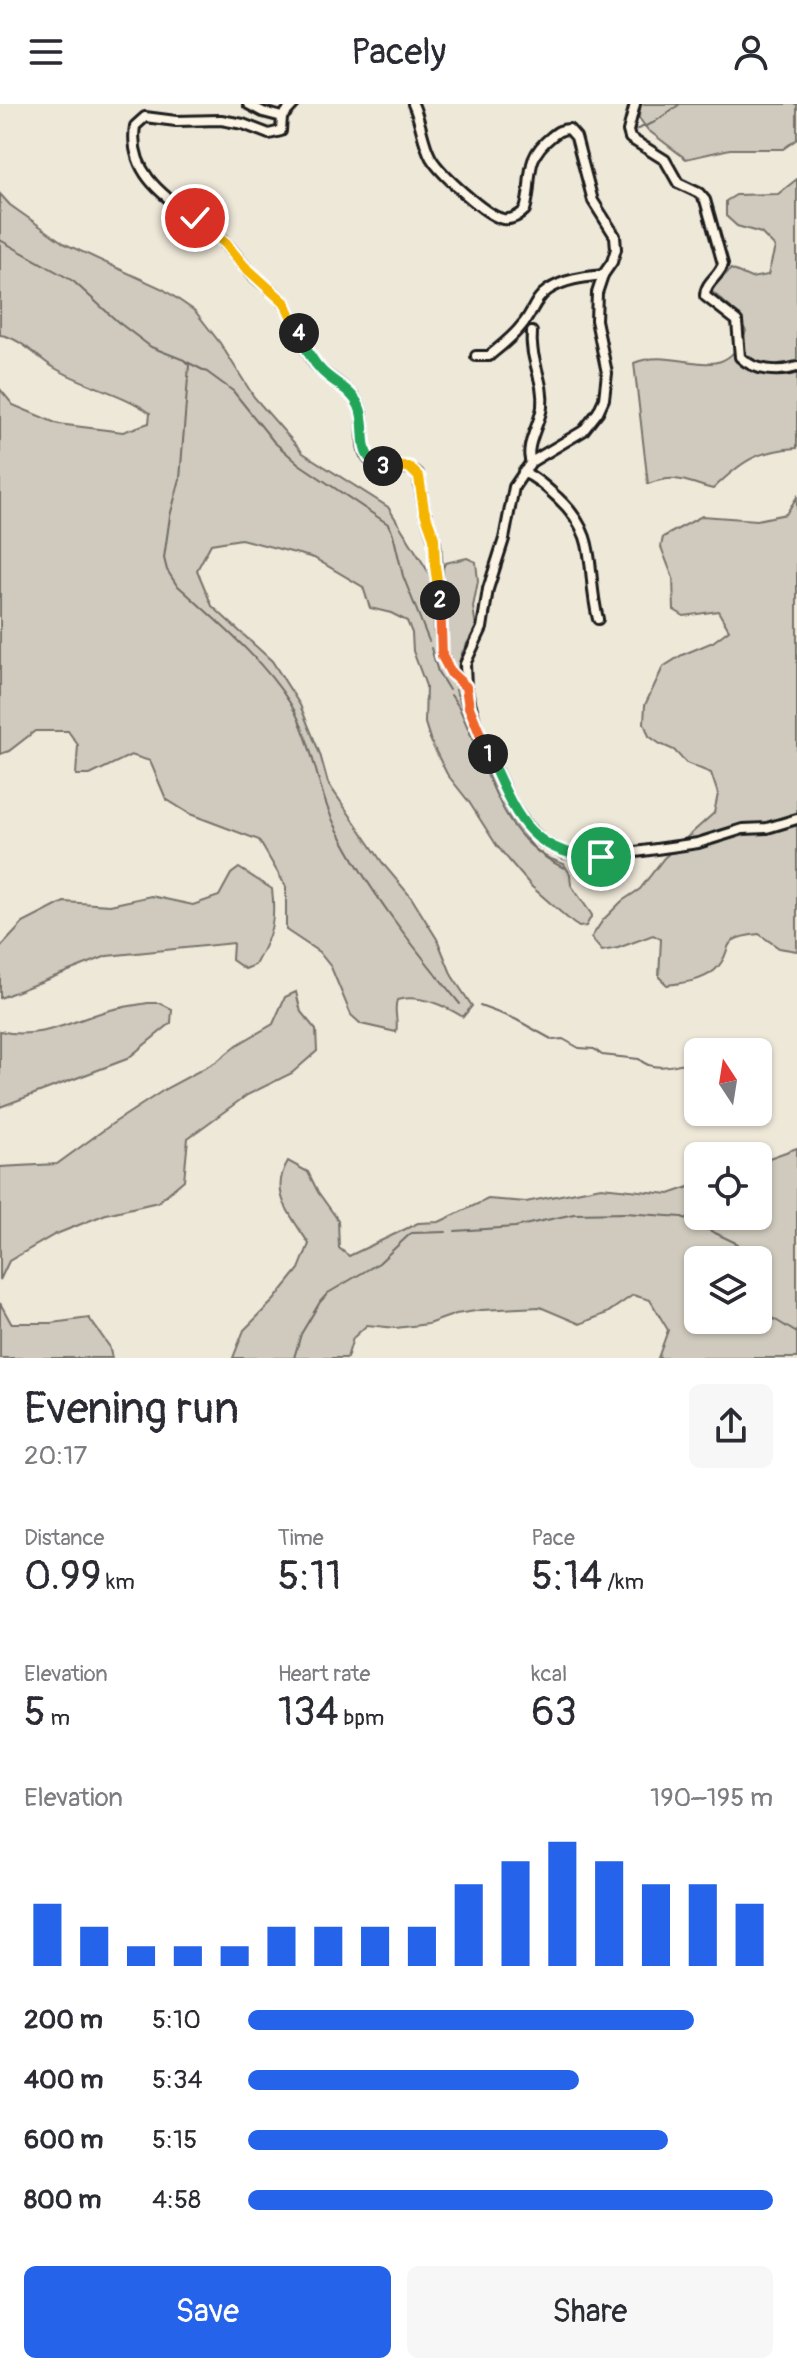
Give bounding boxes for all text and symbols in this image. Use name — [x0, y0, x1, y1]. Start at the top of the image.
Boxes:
icon: menu — [24, 30, 68, 74]
text: Pacely — [351, 30, 446, 75]
icon: person — [729, 30, 773, 74]
pin — [161, 184, 229, 252]
icon: check — [173, 196, 217, 240]
pin: 4 — [279, 313, 319, 353]
text: 4 — [293, 319, 305, 347]
pin: 3 — [363, 446, 403, 486]
text: 3 — [377, 452, 389, 480]
pin: 2 — [420, 580, 460, 620]
text: 2 — [434, 586, 446, 614]
pin: 1 — [468, 734, 508, 774]
text: 1 — [484, 740, 492, 768]
pin — [567, 823, 635, 891]
icon: arrive — [579, 835, 623, 879]
north arrow — [684, 1038, 772, 1126]
map controls — [684, 1038, 772, 1334]
button: locate — [684, 1142, 772, 1230]
button: layers — [684, 1246, 772, 1334]
text: Evening run — [24, 1382, 239, 1437]
button: share — [689, 1384, 773, 1468]
text: 20:17 — [24, 1440, 87, 1472]
text: Distance — [24, 1524, 104, 1552]
text: Time — [278, 1524, 324, 1552]
text: Pace — [531, 1524, 575, 1552]
text: 0.99 — [24, 1552, 101, 1601]
text: 5:11 — [278, 1552, 341, 1601]
text: 5:14 — [531, 1552, 603, 1601]
text: km — [101, 1568, 135, 1596]
text: /km — [603, 1568, 644, 1596]
text: Elevation — [24, 1660, 108, 1688]
text: Heart rate — [278, 1660, 370, 1688]
text: kcal — [531, 1660, 567, 1688]
text: 5 — [24, 1688, 46, 1737]
text: 134 — [278, 1688, 339, 1737]
text: 63 — [531, 1688, 577, 1737]
text: m — [46, 1704, 70, 1732]
text: bpm — [339, 1704, 384, 1732]
text: Elevation — [24, 1782, 123, 1814]
text: 190–195 m — [650, 1782, 773, 1814]
text: 200 m — [24, 2004, 103, 2036]
text: 5:10 — [152, 2004, 201, 2036]
text: 400 m — [24, 2064, 103, 2096]
text: 5:34 — [152, 2064, 203, 2096]
text: 600 m — [24, 2124, 103, 2156]
text: 5:15 — [152, 2124, 197, 2156]
text: 800 m — [24, 2184, 101, 2216]
text: 4:58 — [152, 2184, 201, 2216]
button: Save — [24, 2266, 391, 2358]
button: Share — [407, 2266, 773, 2358]

